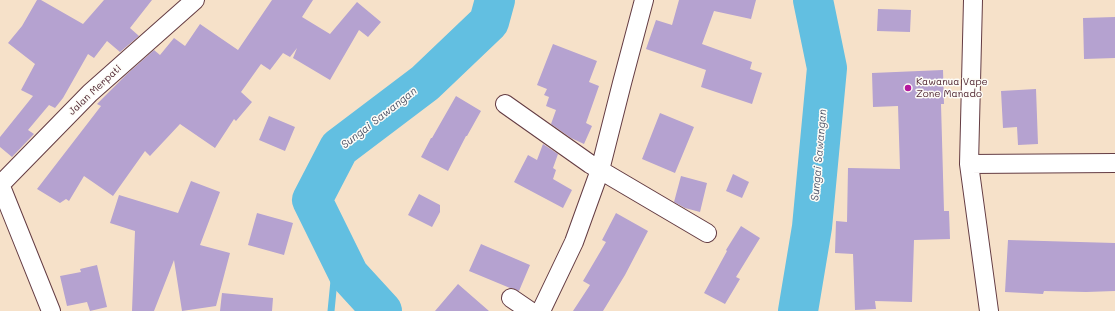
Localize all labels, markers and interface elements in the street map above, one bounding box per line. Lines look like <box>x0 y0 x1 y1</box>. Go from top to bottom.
street label: Jalan Merpati <box>66 62 124 118</box>
place label: Kawanua Vape Zone Manado <box>916 76 988 100</box>
marker: Kawanua Vape Zone Manado <box>903 83 913 93</box>
water label: Sungai Sawangan <box>339 84 419 152</box>
water label: Sungai Sawangan <box>808 108 830 202</box>

